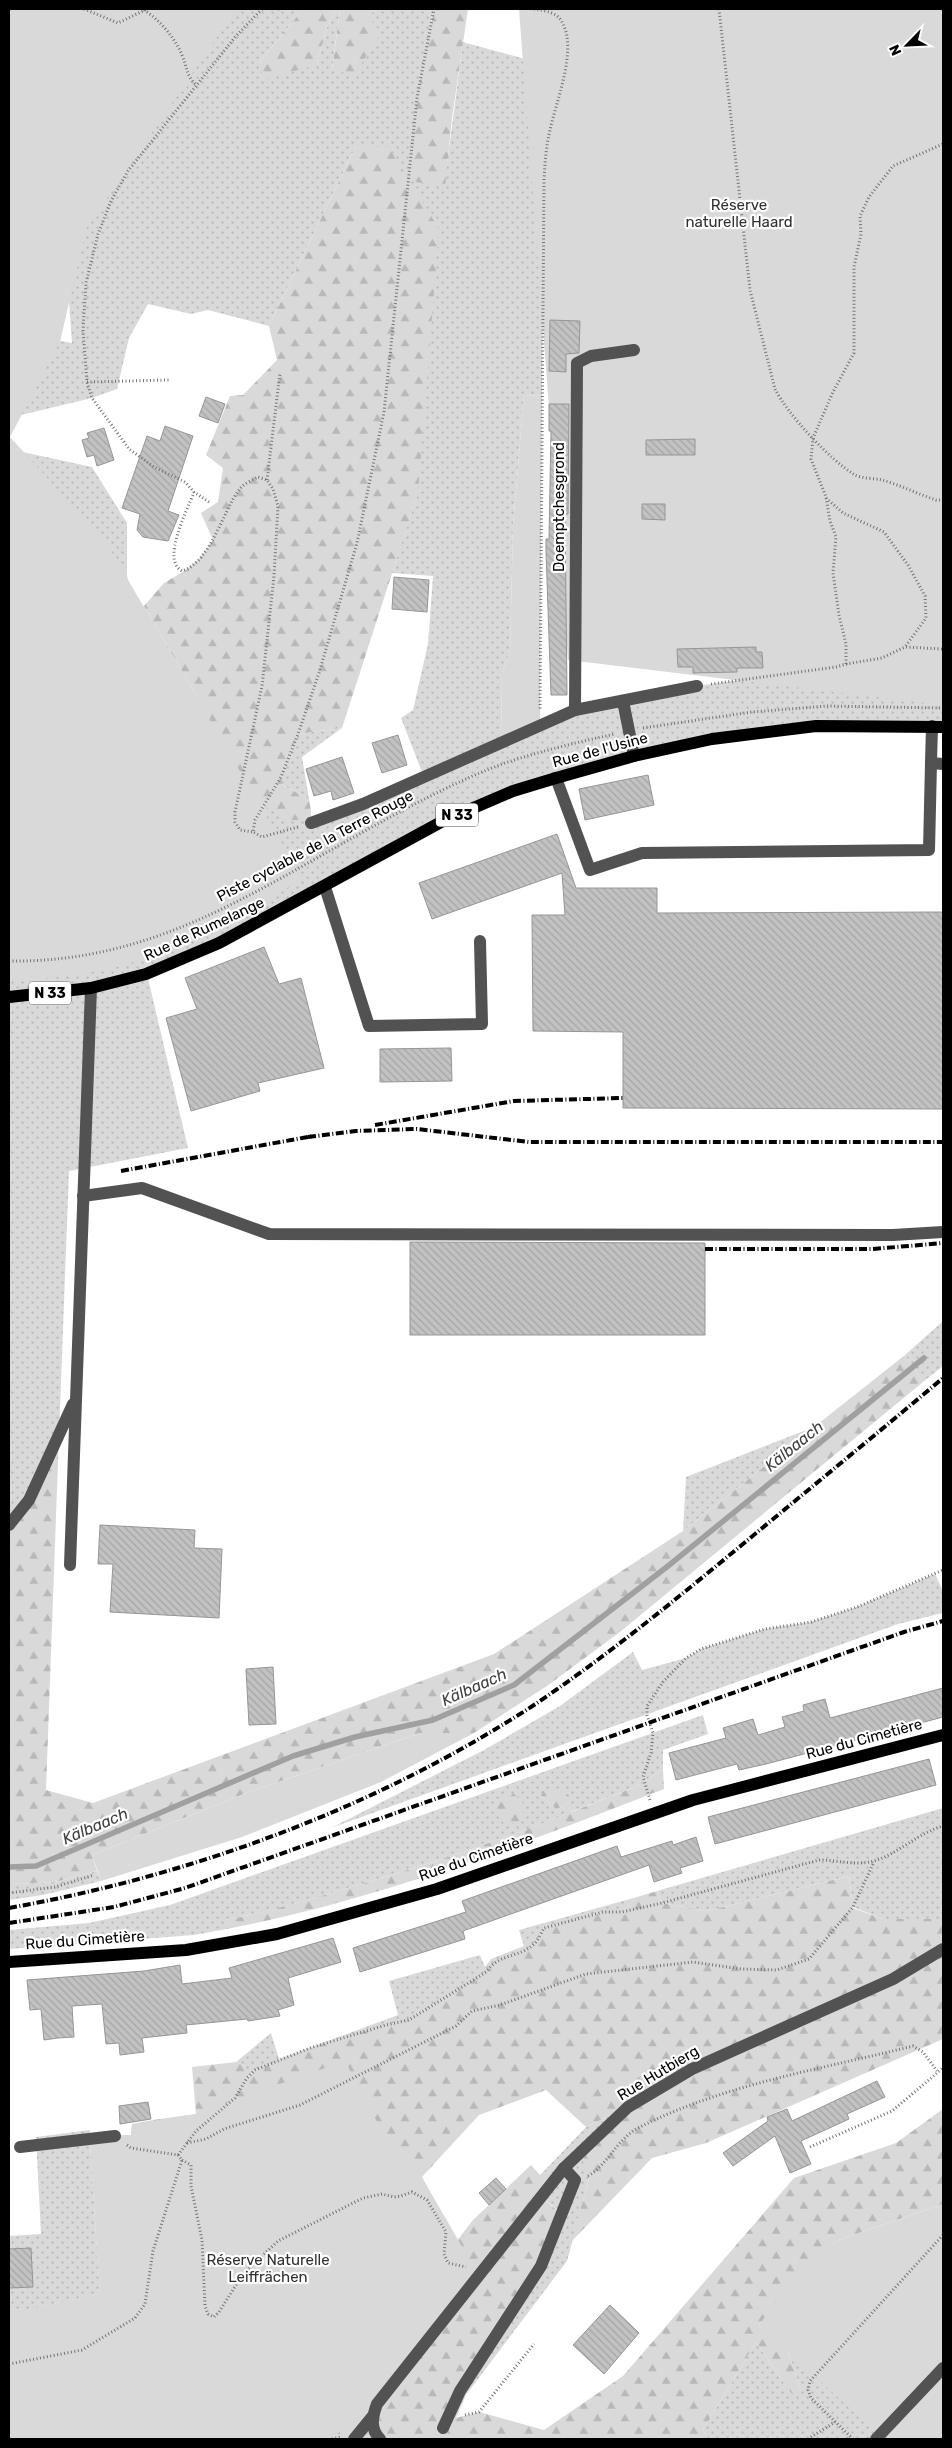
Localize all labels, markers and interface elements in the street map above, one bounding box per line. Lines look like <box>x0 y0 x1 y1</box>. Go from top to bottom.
north arrow <box>882 20 932 70</box>
text: N <box>886 42 905 58</box>
park label: Réserve naturelle Haard <box>685 196 793 231</box>
street label: Doemptchesgrond <box>550 442 568 572</box>
street label: Rue de l'Usine <box>550 729 650 771</box>
street label: Piste cyclable de la Terre Rouge <box>214 786 416 906</box>
road number: N 33 <box>436 804 478 826</box>
street label: Rue de Rumelange <box>141 893 267 965</box>
road number: N 33 <box>29 981 71 1004</box>
water label: Kälbaach <box>761 1417 827 1475</box>
water label: Kälbaach <box>438 1664 510 1710</box>
street label: Rue du Cimetière <box>804 1715 924 1763</box>
water label: Kälbaach <box>59 1804 131 1848</box>
street label: Rue du Cimetière <box>416 1829 536 1885</box>
street label: Rue du Cimetière <box>25 1927 145 1953</box>
street label: Rue Hutbierg <box>614 2042 702 2104</box>
park label: Réserve Naturelle Leiffrächen <box>206 2251 330 2286</box>

